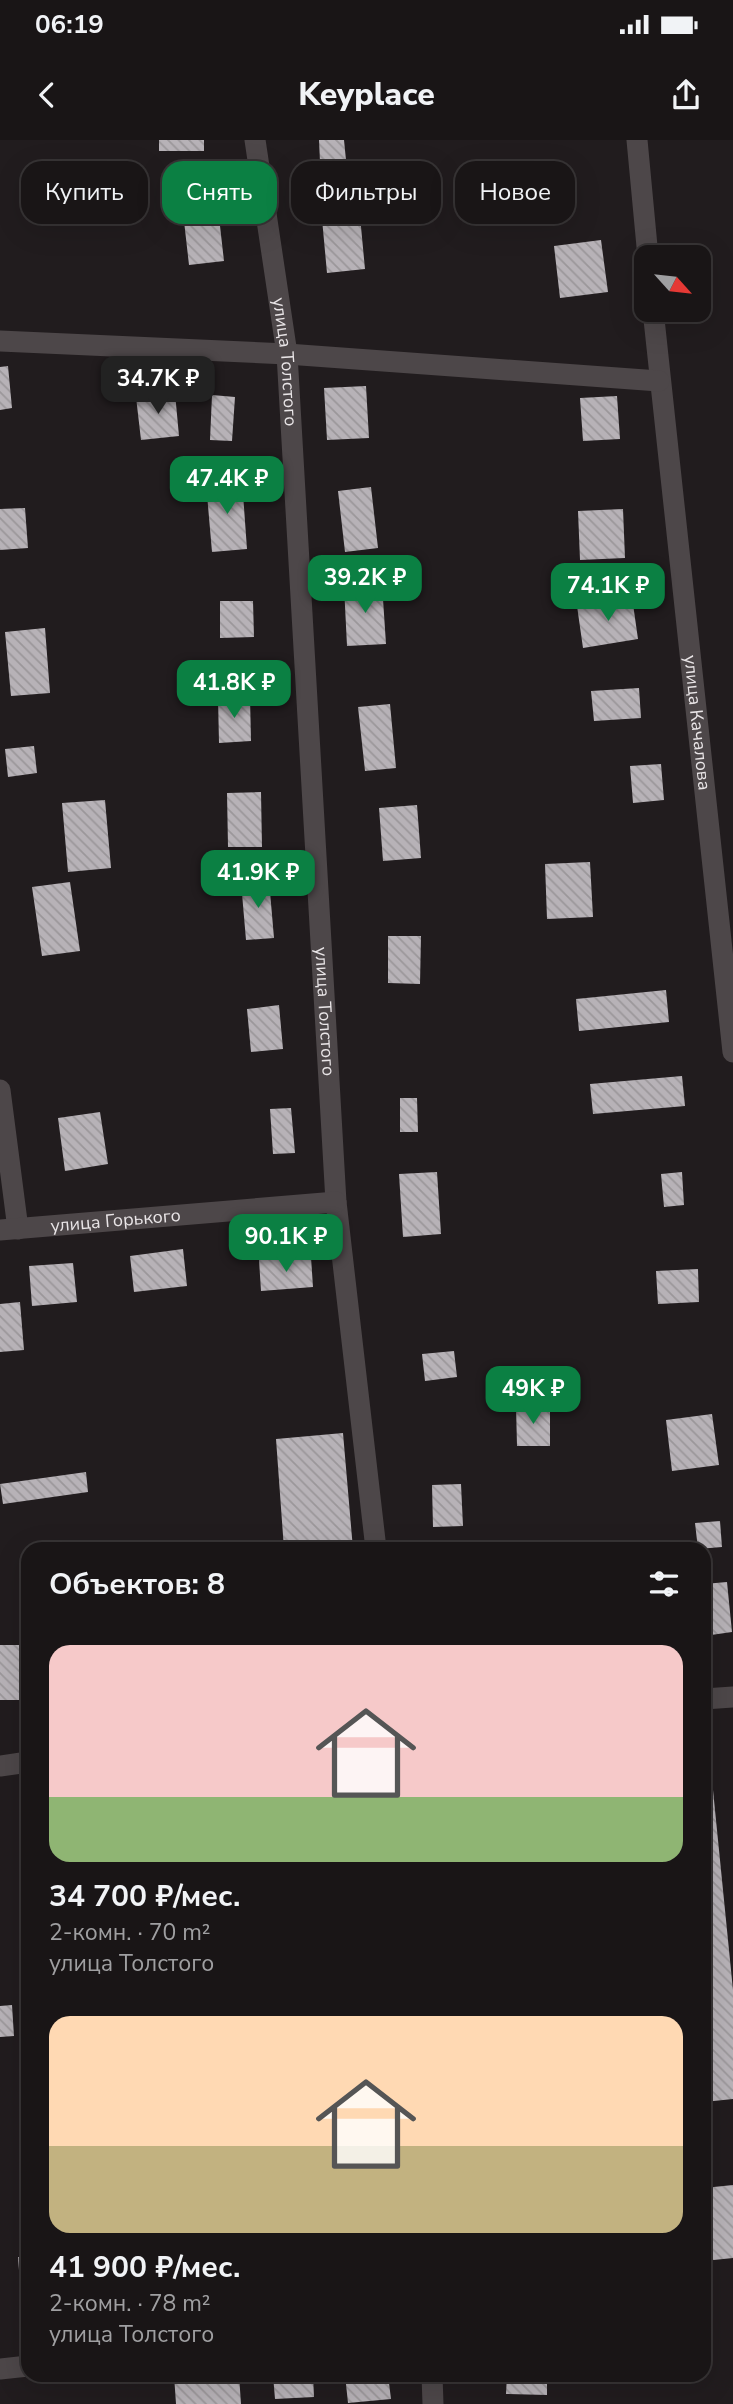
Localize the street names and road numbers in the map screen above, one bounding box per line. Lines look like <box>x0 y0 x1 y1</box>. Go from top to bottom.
street label: улица Толстого <box>267 296 303 427</box>
street label: улица Качалова <box>678 654 717 791</box>
street label: улица Толстого <box>309 946 341 1077</box>
street label: улица Горького <box>49 1203 182 1238</box>

